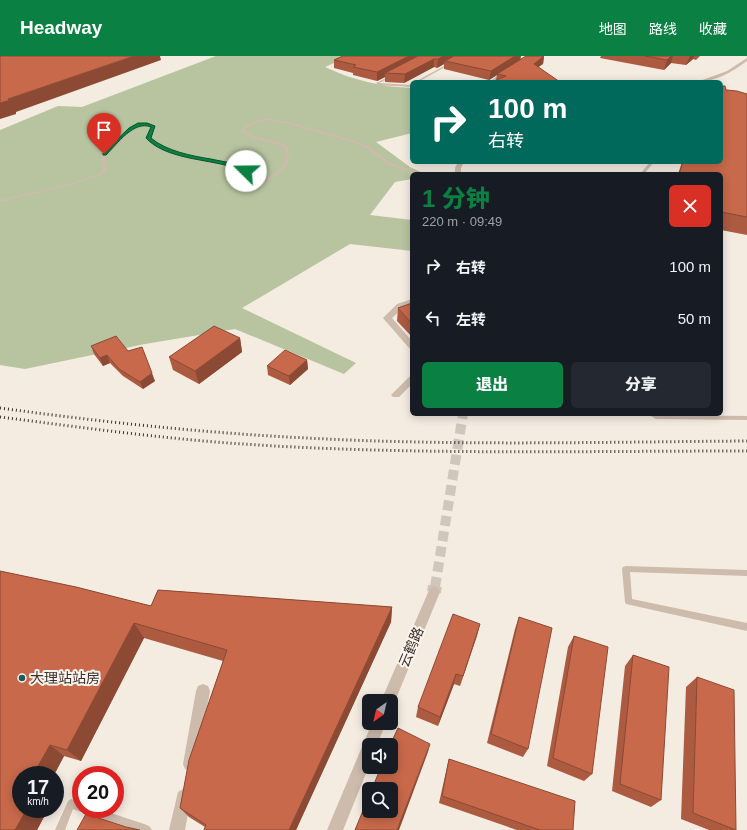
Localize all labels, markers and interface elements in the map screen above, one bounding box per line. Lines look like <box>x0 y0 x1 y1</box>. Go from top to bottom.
text: Headway <box>20 17 102 38</box>
text: 地图 <box>599 21 627 37</box>
text: 路线 <box>649 21 677 37</box>
text: 收藏 <box>699 21 727 37</box>
text: 100 m <box>488 93 567 124</box>
icon: right <box>422 96 474 148</box>
pin <box>87 113 121 154</box>
icon: arrive <box>93 119 115 141</box>
text: 右转 <box>488 131 524 151</box>
position arrow <box>225 150 267 192</box>
text: 1 分钟 <box>422 185 490 212</box>
button: close <box>669 185 711 227</box>
text: 220 m · 09:49 <box>422 214 502 229</box>
icon: right <box>422 255 444 277</box>
text: 100 m <box>669 258 711 275</box>
text: 右转 <box>456 259 486 276</box>
icon: left <box>422 307 444 329</box>
text: 50 m <box>678 310 711 327</box>
text: 左转 <box>456 311 486 328</box>
button: 退出 <box>422 362 563 408</box>
button: 分享 <box>571 362 711 408</box>
street label: 云鹤路 <box>395 625 427 669</box>
place label: 大理站站房 <box>30 670 100 686</box>
marker: 大理站站房 <box>17 673 27 683</box>
north arrow <box>362 694 398 730</box>
map controls <box>362 694 398 818</box>
button: sound <box>362 738 398 774</box>
speed limit sign: 20 <box>72 766 124 818</box>
text: 17 <box>27 776 49 798</box>
button: search <box>362 782 398 818</box>
text: km/h <box>27 796 49 807</box>

